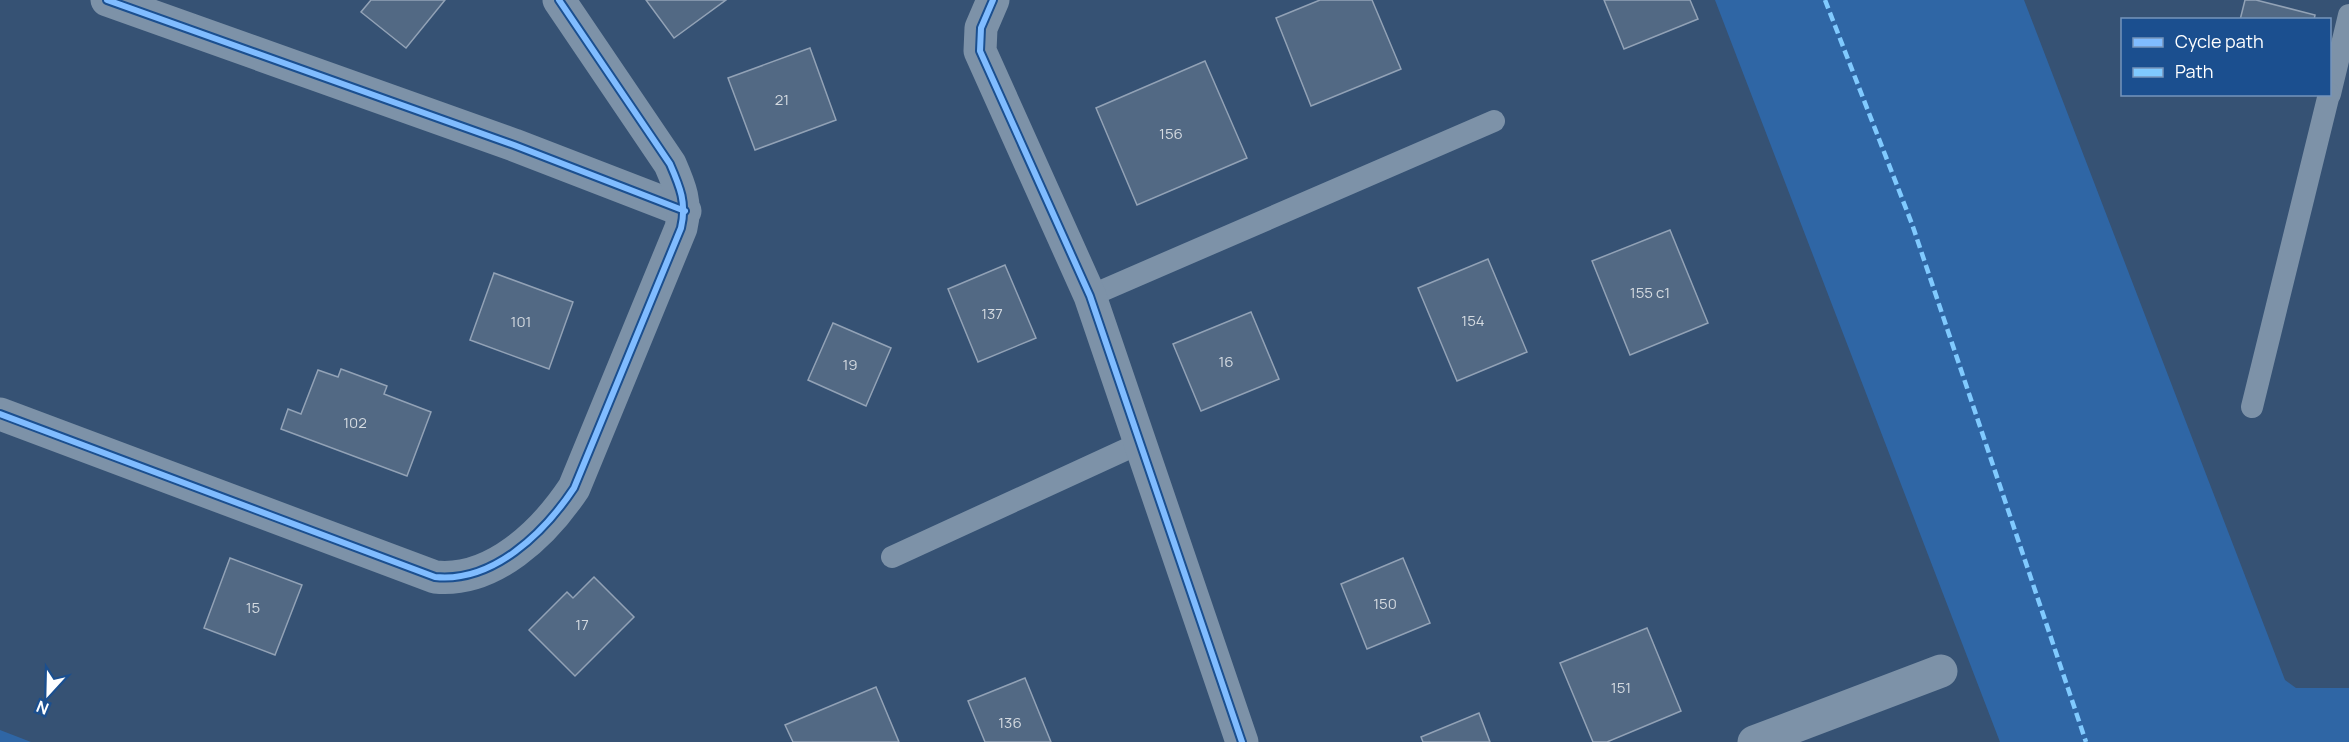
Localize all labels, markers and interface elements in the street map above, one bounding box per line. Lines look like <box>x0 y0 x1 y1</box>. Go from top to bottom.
legend <box>2121 18 2331 96</box>
text: Cycle path <box>2175 29 2264 53</box>
text: Path <box>2175 59 2213 83</box>
house number: 21 <box>775 89 789 110</box>
house number: 156 <box>1159 123 1183 144</box>
house number: 155 с1 <box>1630 282 1670 303</box>
house number: 137 <box>981 303 1003 324</box>
house number: 154 <box>1461 310 1485 331</box>
house number: 101 <box>511 311 531 332</box>
house number: 16 <box>1218 351 1234 372</box>
house number: 19 <box>842 354 858 375</box>
house number: 102 <box>343 412 367 433</box>
house number: 150 <box>1373 593 1397 614</box>
house number: 15 <box>246 597 260 618</box>
house number: 17 <box>575 614 589 635</box>
north arrow <box>18 664 78 724</box>
house number: 151 <box>1611 677 1631 698</box>
text: N <box>33 696 52 720</box>
house number: 136 <box>998 712 1022 733</box>

